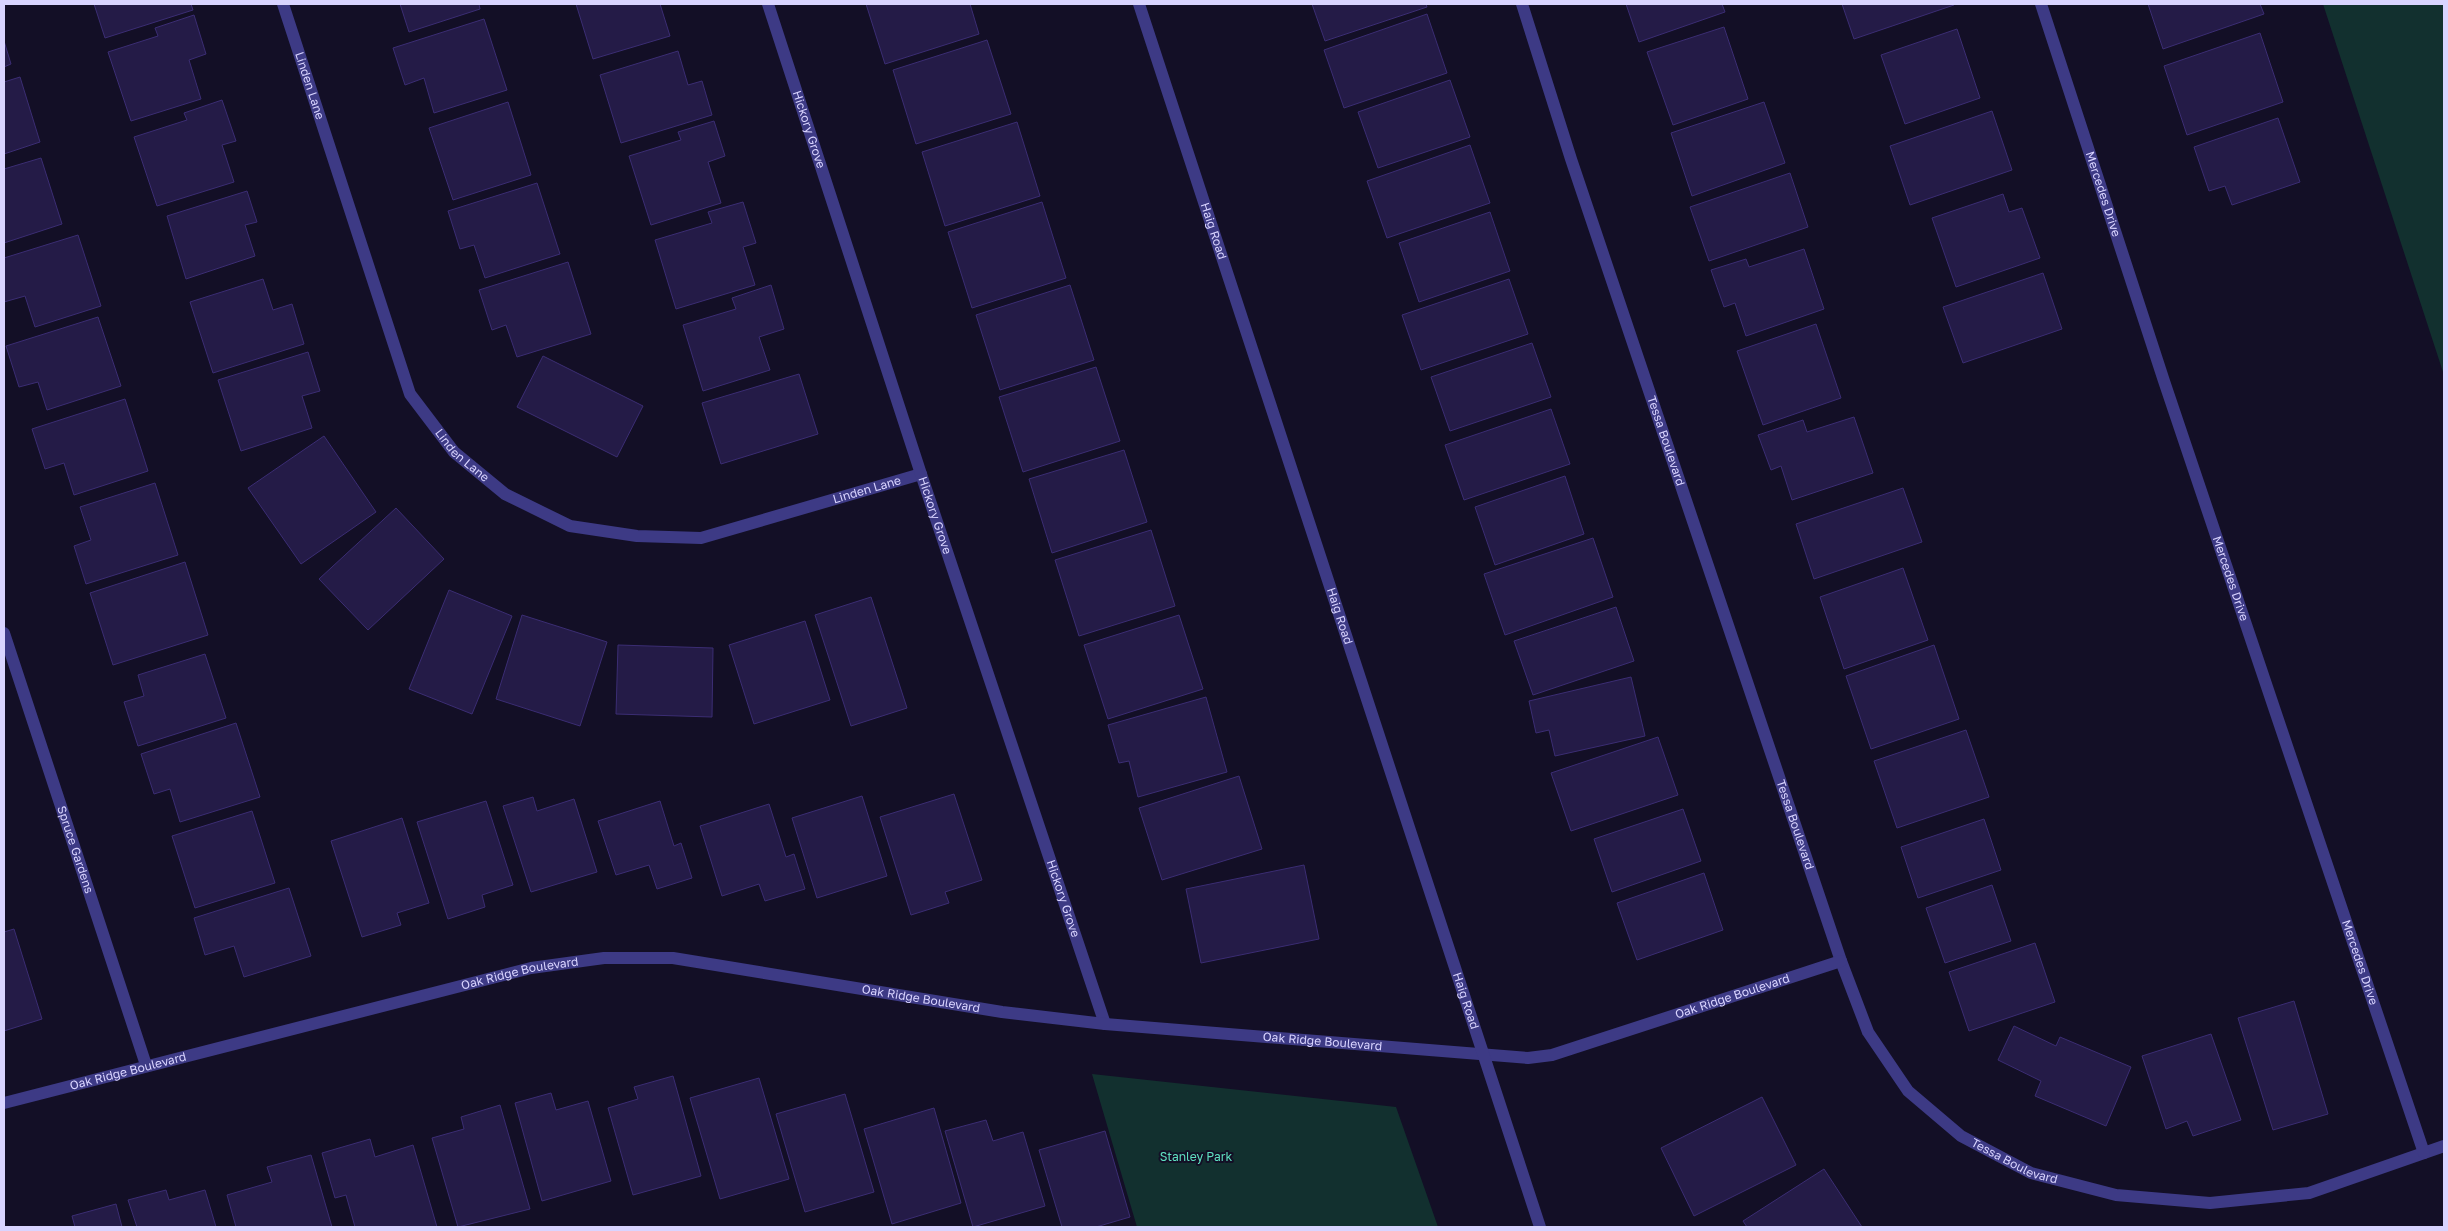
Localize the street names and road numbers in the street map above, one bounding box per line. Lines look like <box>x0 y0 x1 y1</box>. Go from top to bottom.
street label: Linden Lane <box>292 50 328 121</box>
street label: Hickory Grove <box>790 89 829 170</box>
street label: Mercedes Drive <box>2083 149 2124 239</box>
street label: Haig Road <box>1198 201 1230 261</box>
street label: Tessa Boulevard <box>1644 394 1688 488</box>
street label: Linden Lane <box>432 426 492 485</box>
street label: Linden Lane <box>831 472 903 506</box>
street label: Hickory Grove <box>915 475 955 556</box>
street label: Mercedes Drive <box>2210 534 2252 623</box>
street label: Haig Road <box>1324 585 1356 646</box>
street label: Tessa Boulevard <box>1773 778 1818 871</box>
street label: Spruce Gardens <box>54 804 97 895</box>
street label: Hickory Grove <box>1044 858 1083 939</box>
street label: Mercedes Drive <box>2339 918 2382 1007</box>
street label: Oak Ridge Boulevard <box>459 954 579 993</box>
street label: Haig Road <box>1450 970 1483 1031</box>
street label: Oak Ridge Boulevard <box>1673 970 1791 1022</box>
street label: Oak Ridge Boulevard <box>861 981 981 1015</box>
street label: Oak Ridge Boulevard <box>1262 1029 1383 1053</box>
street label: Oak Ridge Boulevard <box>68 1049 188 1093</box>
street label: Tessa Boulevard <box>1969 1135 2059 1187</box>

